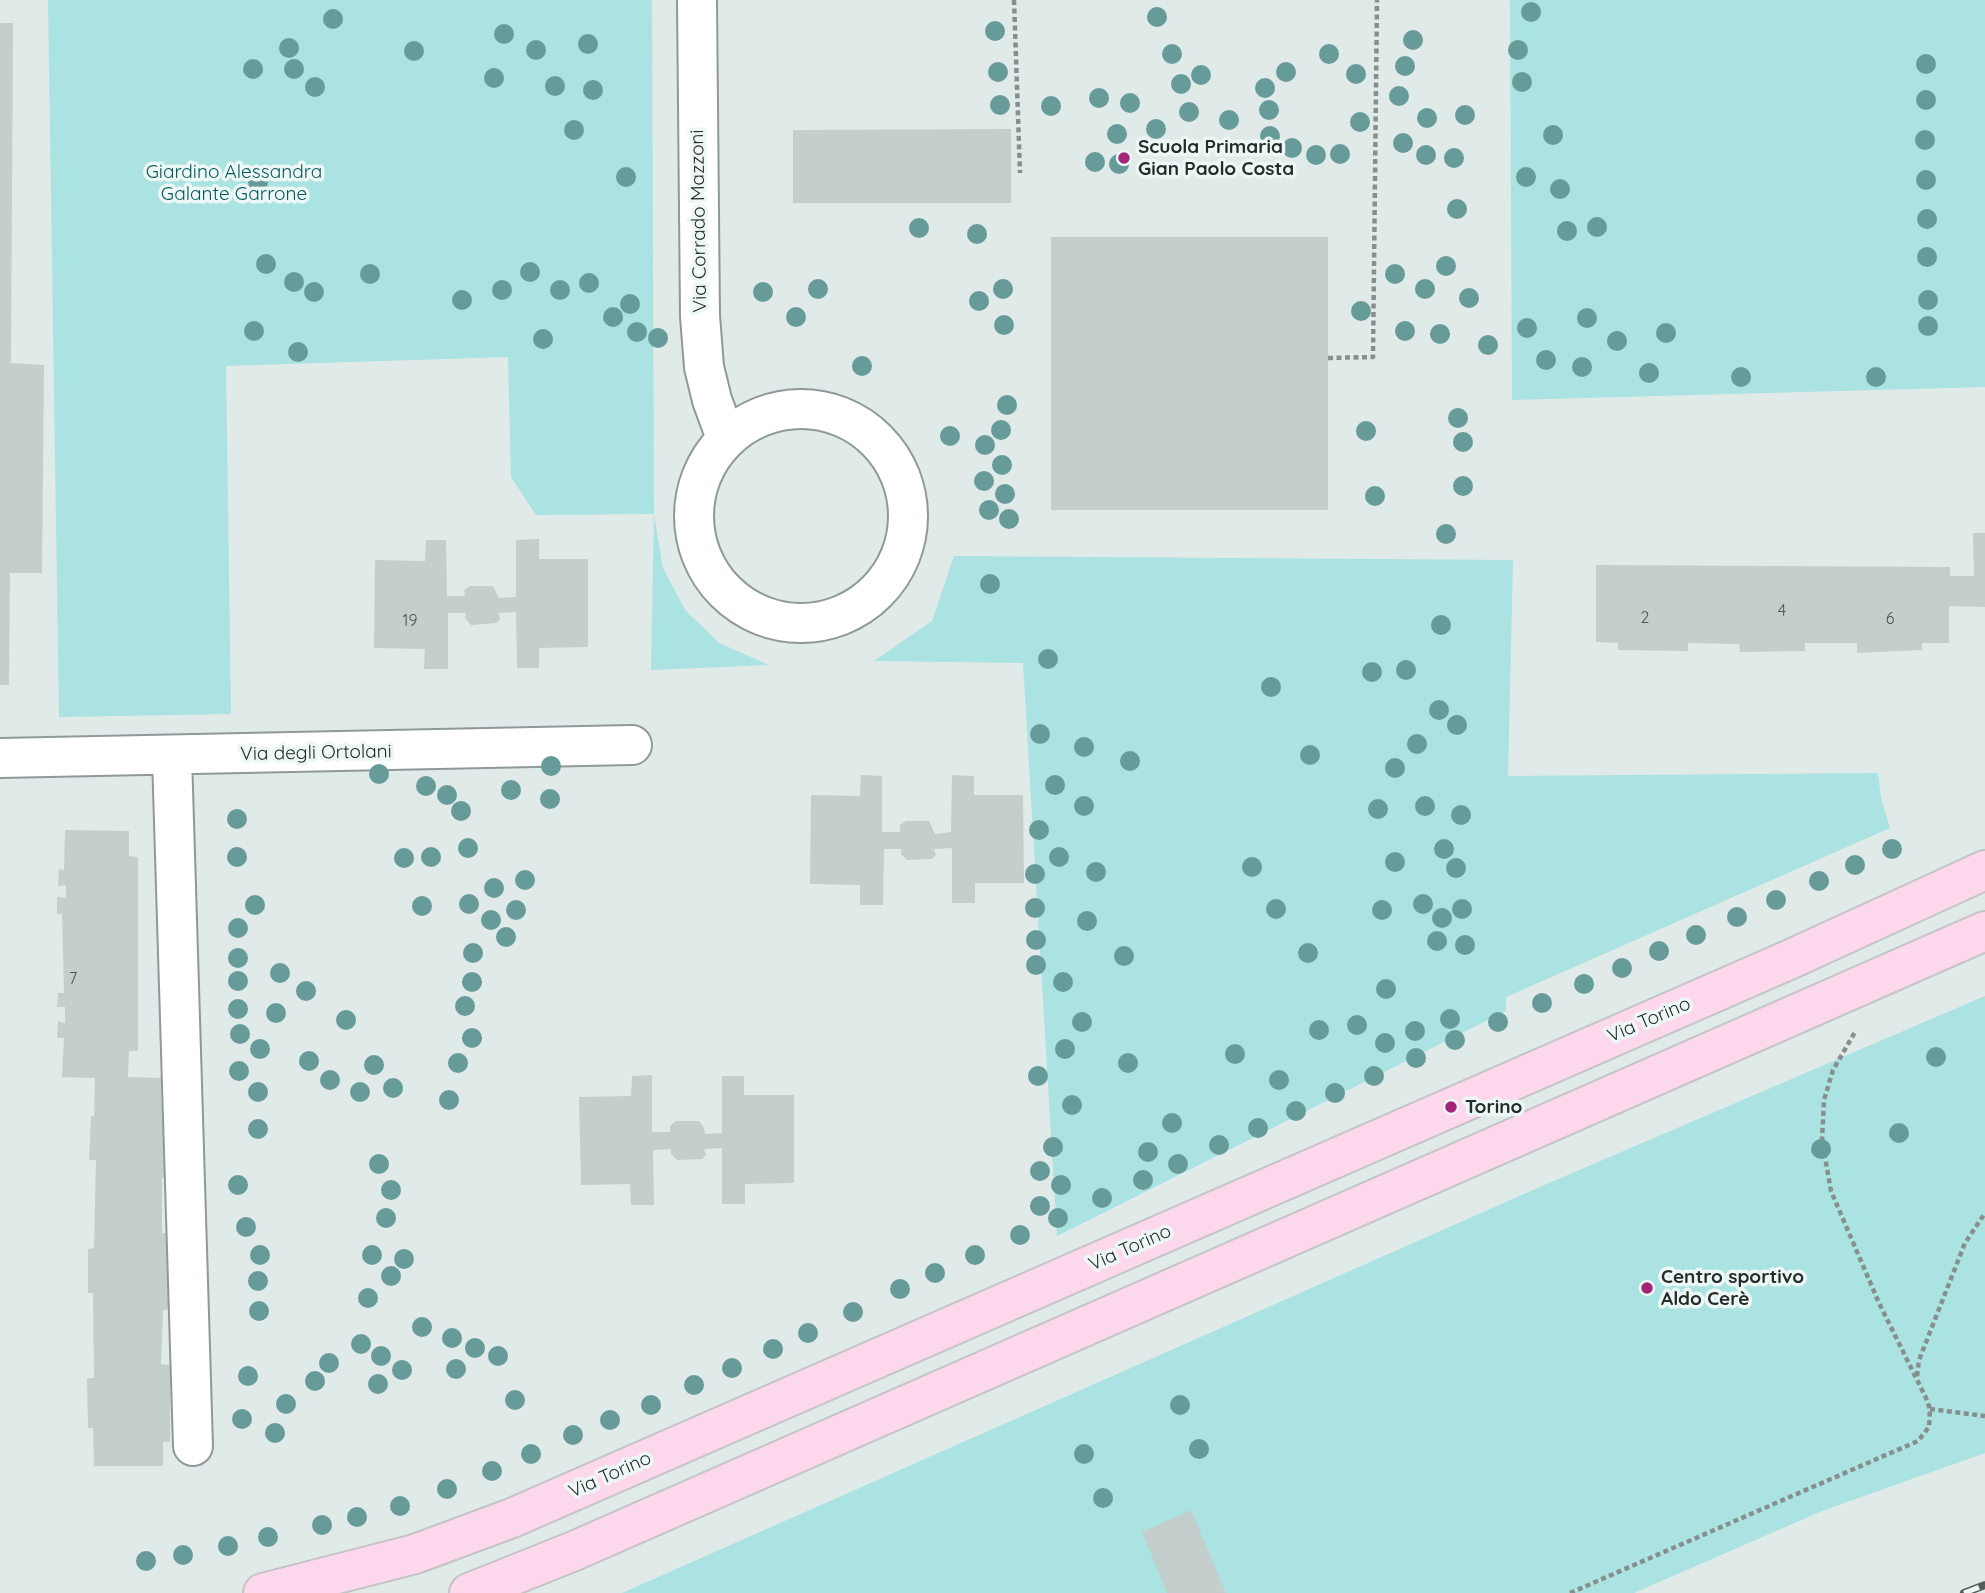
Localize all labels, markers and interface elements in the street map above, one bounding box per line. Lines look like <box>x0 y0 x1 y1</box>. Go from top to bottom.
street label: Via Corrado Mazzoni <box>686 129 712 313</box>
place label: Scuola Primaria Gian Paolo Costa <box>1138 136 1294 180</box>
marker: Scuola Primaria Gian Paolo Costa <box>1116 150 1132 166</box>
park label: Giardino Alessandra Galante Garrone <box>146 161 322 205</box>
house number: 4 <box>1778 601 1786 621</box>
house number: 2 <box>1641 608 1649 628</box>
house number: 6 <box>1886 609 1894 629</box>
house number: 19 <box>403 611 417 631</box>
street label: Via degli Ortolani <box>240 740 392 766</box>
house number: 7 <box>69 969 77 989</box>
street label: Via Torino <box>1604 992 1694 1048</box>
place label: Torino <box>1465 1096 1522 1118</box>
marker: Torino <box>1443 1099 1459 1115</box>
street label: Via Torino <box>1085 1220 1175 1276</box>
place label: Centro sportivo Aldo Cerè <box>1661 1266 1804 1310</box>
marker: Centro sportivo Aldo Cerè <box>1639 1280 1655 1296</box>
street label: Via Torino <box>565 1447 655 1503</box>

